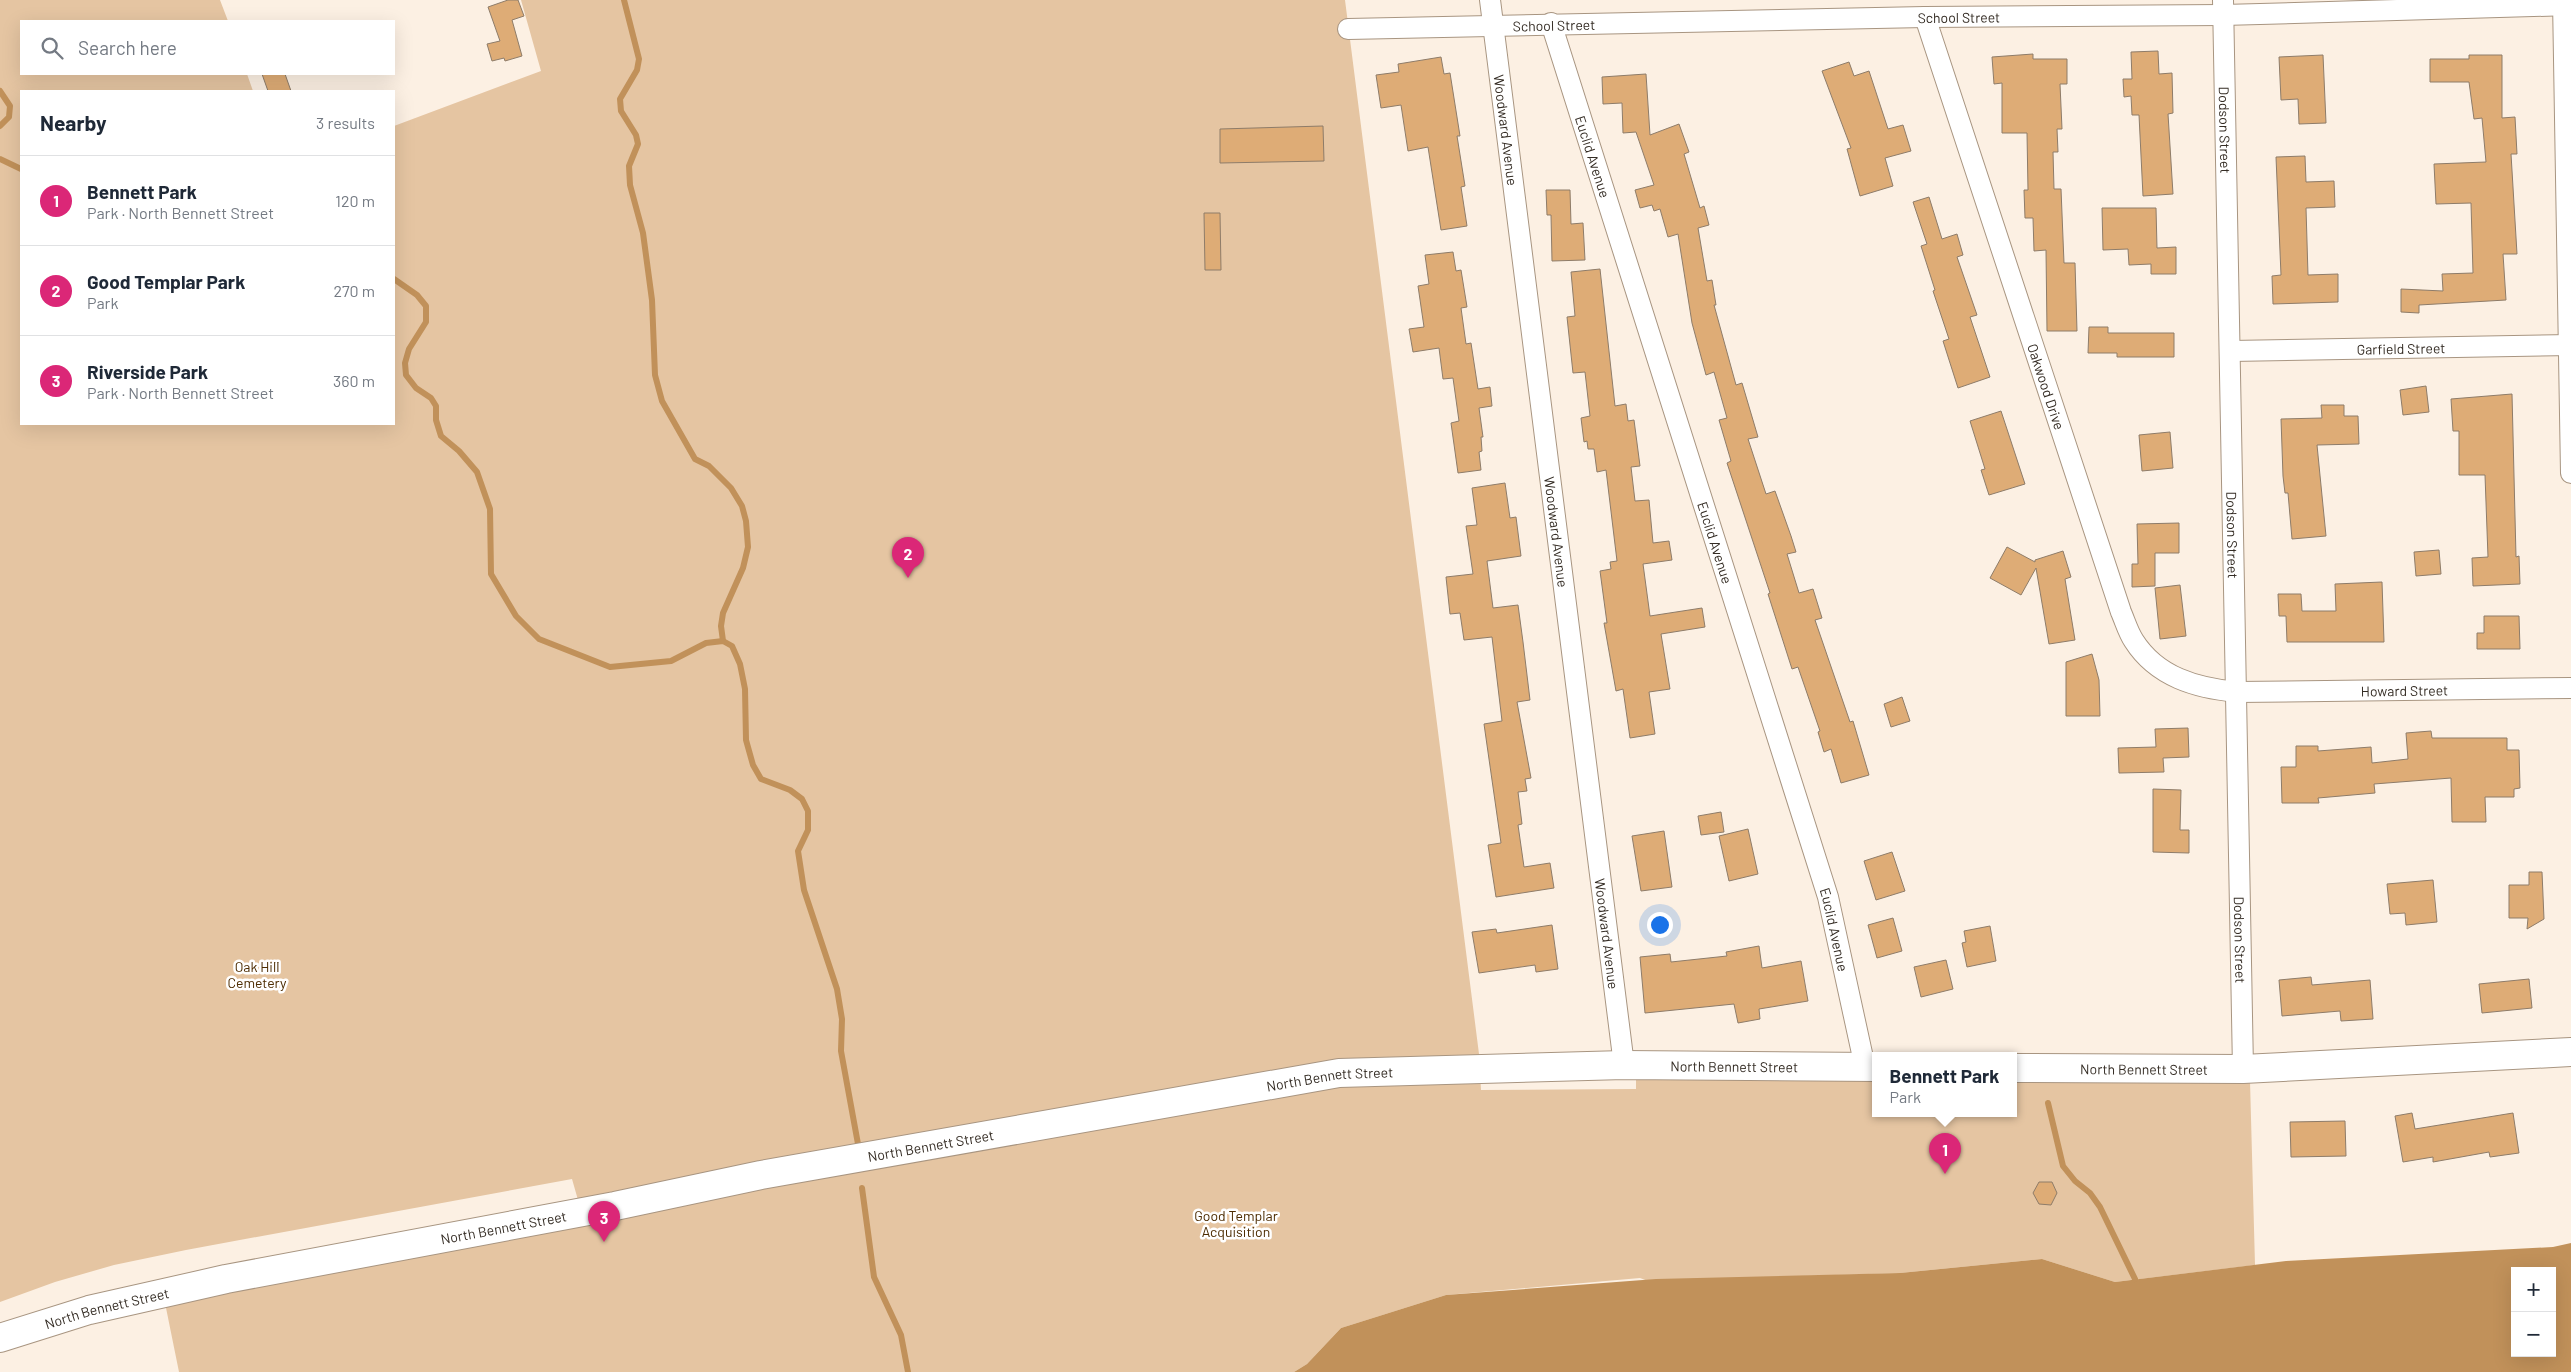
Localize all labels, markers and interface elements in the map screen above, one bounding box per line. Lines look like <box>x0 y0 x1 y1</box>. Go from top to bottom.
street label: School Street <box>1917 8 2000 26</box>
street label: School Street <box>1513 15 1595 34</box>
search box <box>20 20 395 75</box>
icon: search <box>38 34 66 62</box>
text: Search here <box>78 36 177 59</box>
street label: Woodward Avenue <box>1491 74 1522 186</box>
street label: Dodson Street <box>2216 86 2235 174</box>
text: Nearby <box>40 110 106 135</box>
text: 3 results <box>316 113 375 132</box>
street label: Euclid Avenue <box>1572 113 1614 200</box>
text: Bennett Park <box>87 180 197 203</box>
text: 1 <box>53 191 59 210</box>
text: 120 m <box>335 191 375 210</box>
text: Park · North Bennett Street <box>87 203 274 222</box>
text: Good Templar Park <box>87 270 245 293</box>
text: 2 <box>52 281 60 300</box>
text: 270 m <box>333 281 375 300</box>
text: Park <box>87 293 118 312</box>
street label: Garfield Street <box>2356 339 2446 357</box>
street label: Oakwood Drive <box>2025 341 2069 432</box>
text: Riverside Park <box>87 360 208 383</box>
text: 3 <box>52 371 60 390</box>
text: 360 m <box>333 371 375 390</box>
text: Park · North Bennett Street <box>87 383 274 402</box>
street label: Woodward Avenue <box>1542 475 1572 588</box>
street label: Dodson Street <box>2224 491 2242 579</box>
street label: Euclid Avenue <box>1695 499 1737 586</box>
pin: 2 <box>892 537 924 578</box>
street label: Howard Street <box>2361 681 2448 699</box>
street label: Woodward Avenue <box>1592 877 1623 990</box>
street label: Euclid Avenue <box>1817 885 1852 973</box>
street label: Dodson Street <box>2231 896 2250 983</box>
your location <box>1647 912 1673 938</box>
park label: Oak Hill Cemetery <box>227 958 287 991</box>
popup <box>1872 1052 2017 1117</box>
street label: North Bennett Street <box>1670 1057 1798 1075</box>
street label: North Bennett Street <box>2080 1060 2208 1077</box>
street label: North Bennett Street <box>1265 1063 1393 1094</box>
text: Bennett Park <box>1890 1064 1999 1087</box>
text: Park <box>1890 1087 1921 1106</box>
street label: North Bennett Street <box>866 1126 995 1165</box>
pin: 1 <box>1929 1133 1961 1174</box>
pin: 3 <box>588 1201 620 1242</box>
street label: North Bennett Street <box>439 1207 568 1247</box>
park label: Good Templar Acquisition <box>1194 1207 1278 1240</box>
map controls <box>2511 1267 2556 1357</box>
button: + <box>2511 1267 2556 1312</box>
street label: North Bennett Street <box>42 1284 170 1332</box>
button: − <box>2511 1312 2556 1357</box>

